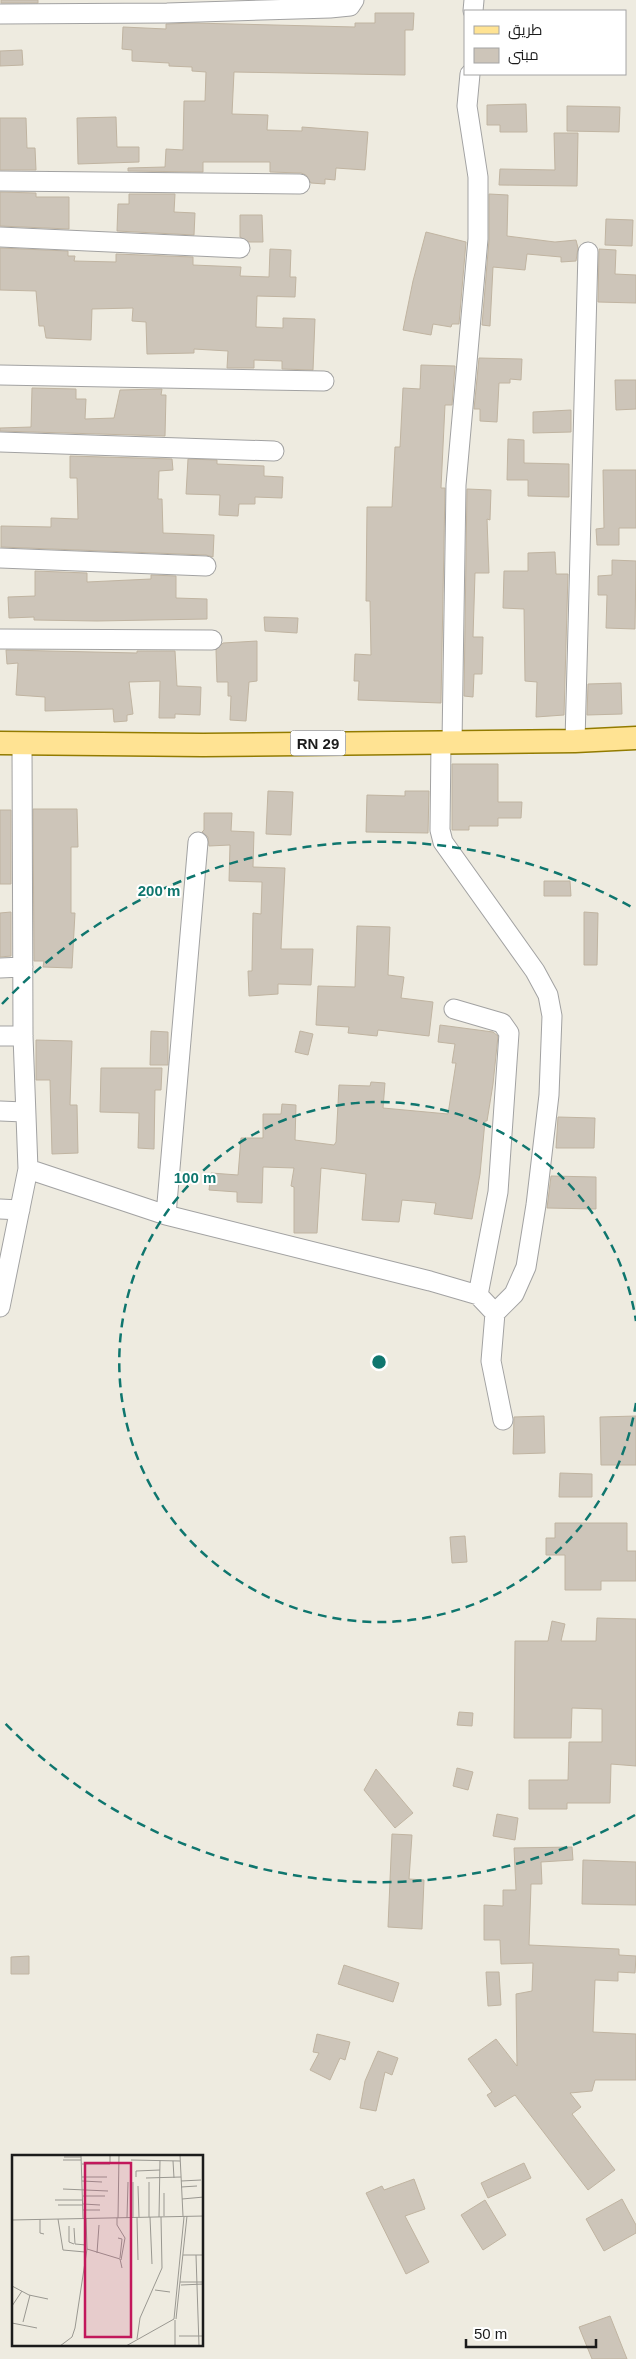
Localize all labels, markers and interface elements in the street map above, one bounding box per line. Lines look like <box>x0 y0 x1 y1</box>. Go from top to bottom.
legend <box>464 10 626 75</box>
text: طريق <box>508 21 542 40</box>
text: مبنى <box>508 46 539 65</box>
road number: RN 29 <box>290 730 346 756</box>
text: 200 m <box>138 882 180 899</box>
text: 100 m <box>174 1169 216 1186</box>
centre of rings <box>370 1353 388 1371</box>
inset map <box>12 2155 204 2346</box>
scale bar <box>466 2316 596 2348</box>
text: 50 m <box>474 2325 507 2342</box>

